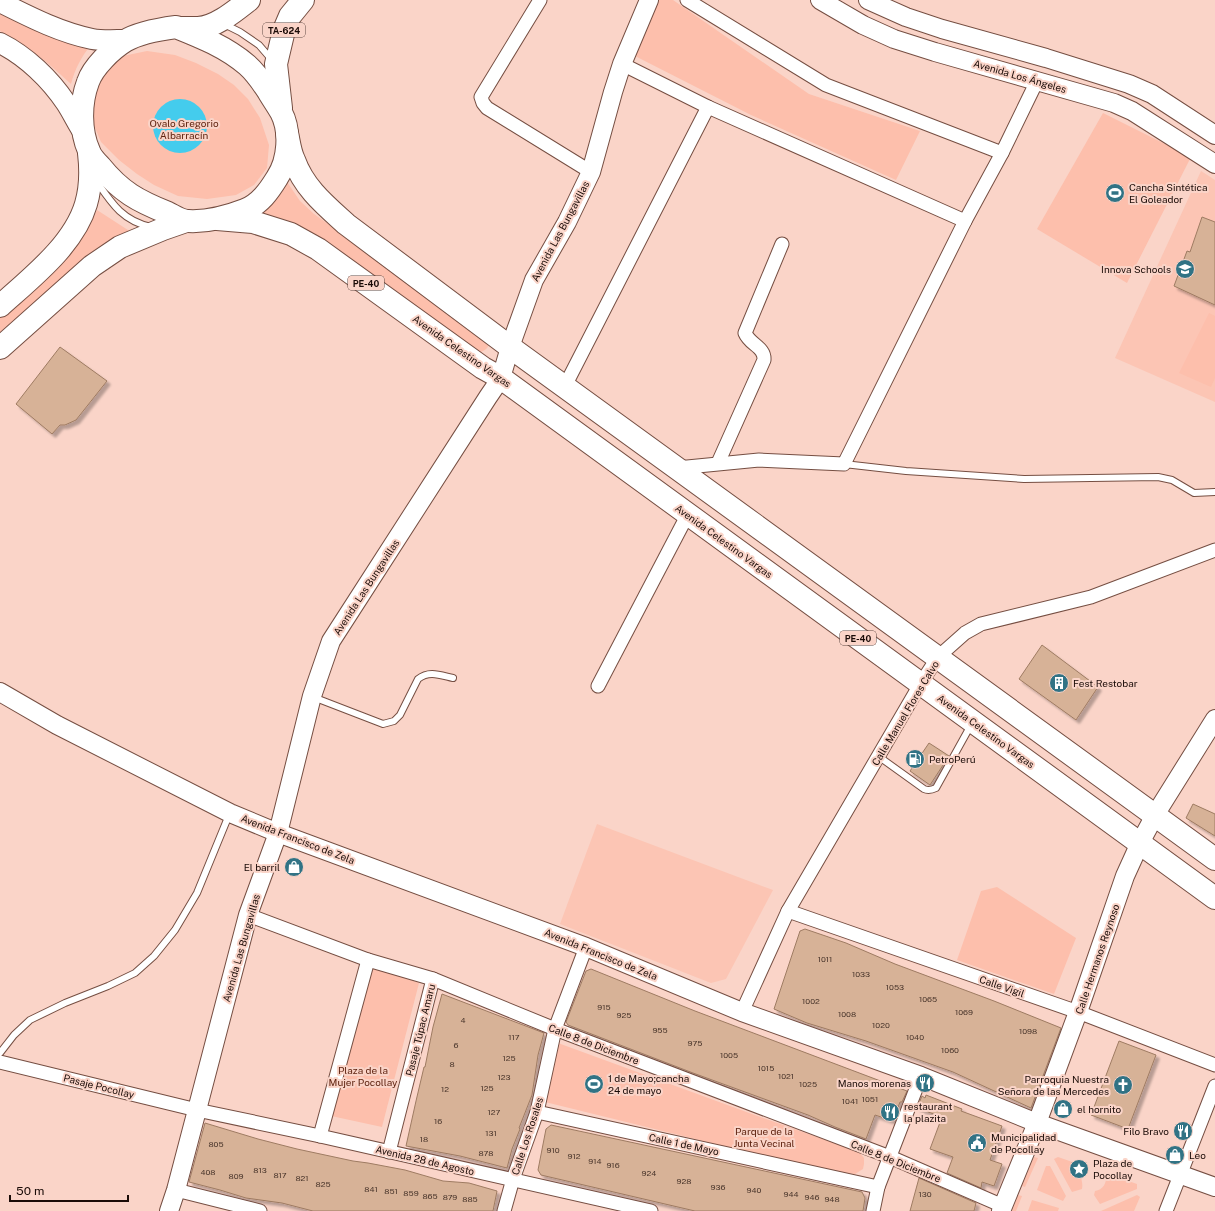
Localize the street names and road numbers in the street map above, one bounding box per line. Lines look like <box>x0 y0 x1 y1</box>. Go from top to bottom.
road number: TA-624 <box>263 23 305 37</box>
street label: Avenida Los Ángeles <box>972 57 1068 95</box>
street label: Avenida Las Bungavillas <box>529 179 591 283</box>
road number: PE-40 <box>348 276 384 290</box>
street label: Avenida Celestino Vargas <box>410 312 514 390</box>
street label: Avenida Celestino Vargas <box>673 502 775 580</box>
street label: Avenida Las Bungavillas <box>331 537 401 637</box>
road number: PE-40 <box>840 631 876 645</box>
street label: Calle Manuel Flores Calvo <box>869 658 941 768</box>
street label: Avenida Celestino Vargas <box>935 692 1037 770</box>
street label: Avenida Francisco de Zela <box>239 812 357 866</box>
street label: Avenida Las Bungavillas <box>220 893 262 1003</box>
street label: Calle Hermanos Reynoso <box>1072 902 1122 1016</box>
street label: Avenida Francisco de Zela <box>543 926 659 982</box>
street label: Calle Vigil <box>978 973 1026 999</box>
street label: Pasaje Túpac Amaru <box>403 983 437 1077</box>
street label: Calle 8 de Diciembre <box>547 1021 641 1067</box>
street label: Pasaje Pocollay <box>62 1071 136 1101</box>
street label: Calle Los Rosales <box>509 1096 545 1176</box>
street label: Calle 1 de Mayo <box>648 1131 721 1157</box>
street label: Calle 8 de Diciembre <box>849 1137 943 1185</box>
street label: Avenida 28 de Agosto <box>374 1143 476 1177</box>

